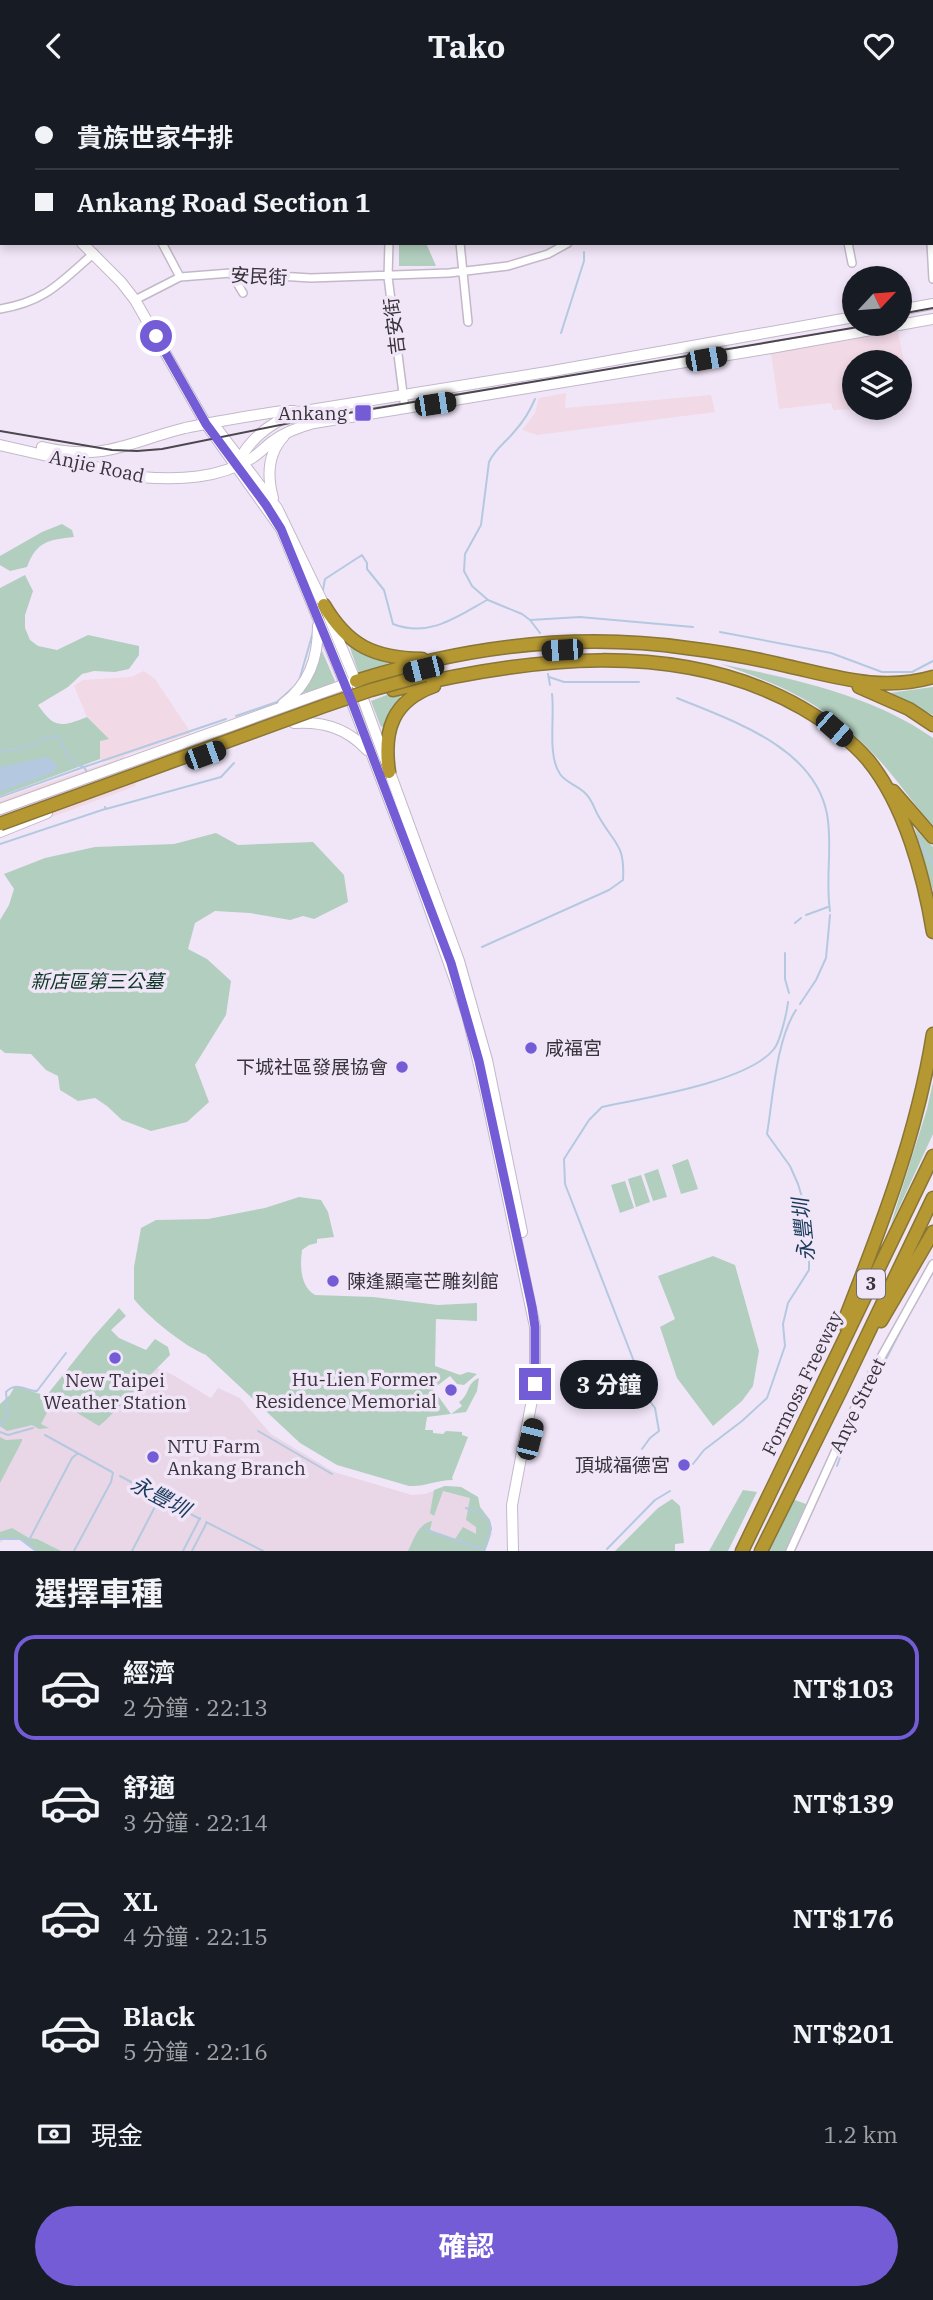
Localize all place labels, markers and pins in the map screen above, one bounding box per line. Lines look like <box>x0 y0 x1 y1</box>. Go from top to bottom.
place label: Ankang <box>278 401 348 425</box>
marker: Ankang <box>353 403 373 423</box>
place label: 咸福宮 <box>545 1036 602 1060</box>
marker: 咸福宮 <box>523 1040 539 1056</box>
place label: 下城社區發展協會 <box>236 1055 388 1079</box>
marker: 下城社區發展協會 <box>394 1059 410 1075</box>
place label: 陳逢顯毫芒雕刻館 <box>347 1269 499 1293</box>
marker: 陳逢顯毫芒雕刻館 <box>325 1273 341 1289</box>
marker: New Taipei Weather Station <box>107 1350 123 1366</box>
place label: Hu-Lien Former Residence Memorial <box>255 1367 438 1413</box>
place label: New Taipei Weather Station <box>43 1368 187 1414</box>
marker: Hu-Lien Former Residence Memorial <box>443 1382 459 1398</box>
place label: NTU Farm Ankang Branch <box>167 1434 306 1480</box>
marker: NTU Farm Ankang Branch <box>145 1449 161 1465</box>
place label: 頂城福德宮 <box>575 1453 670 1477</box>
marker: 頂城福德宮 <box>676 1457 692 1473</box>

